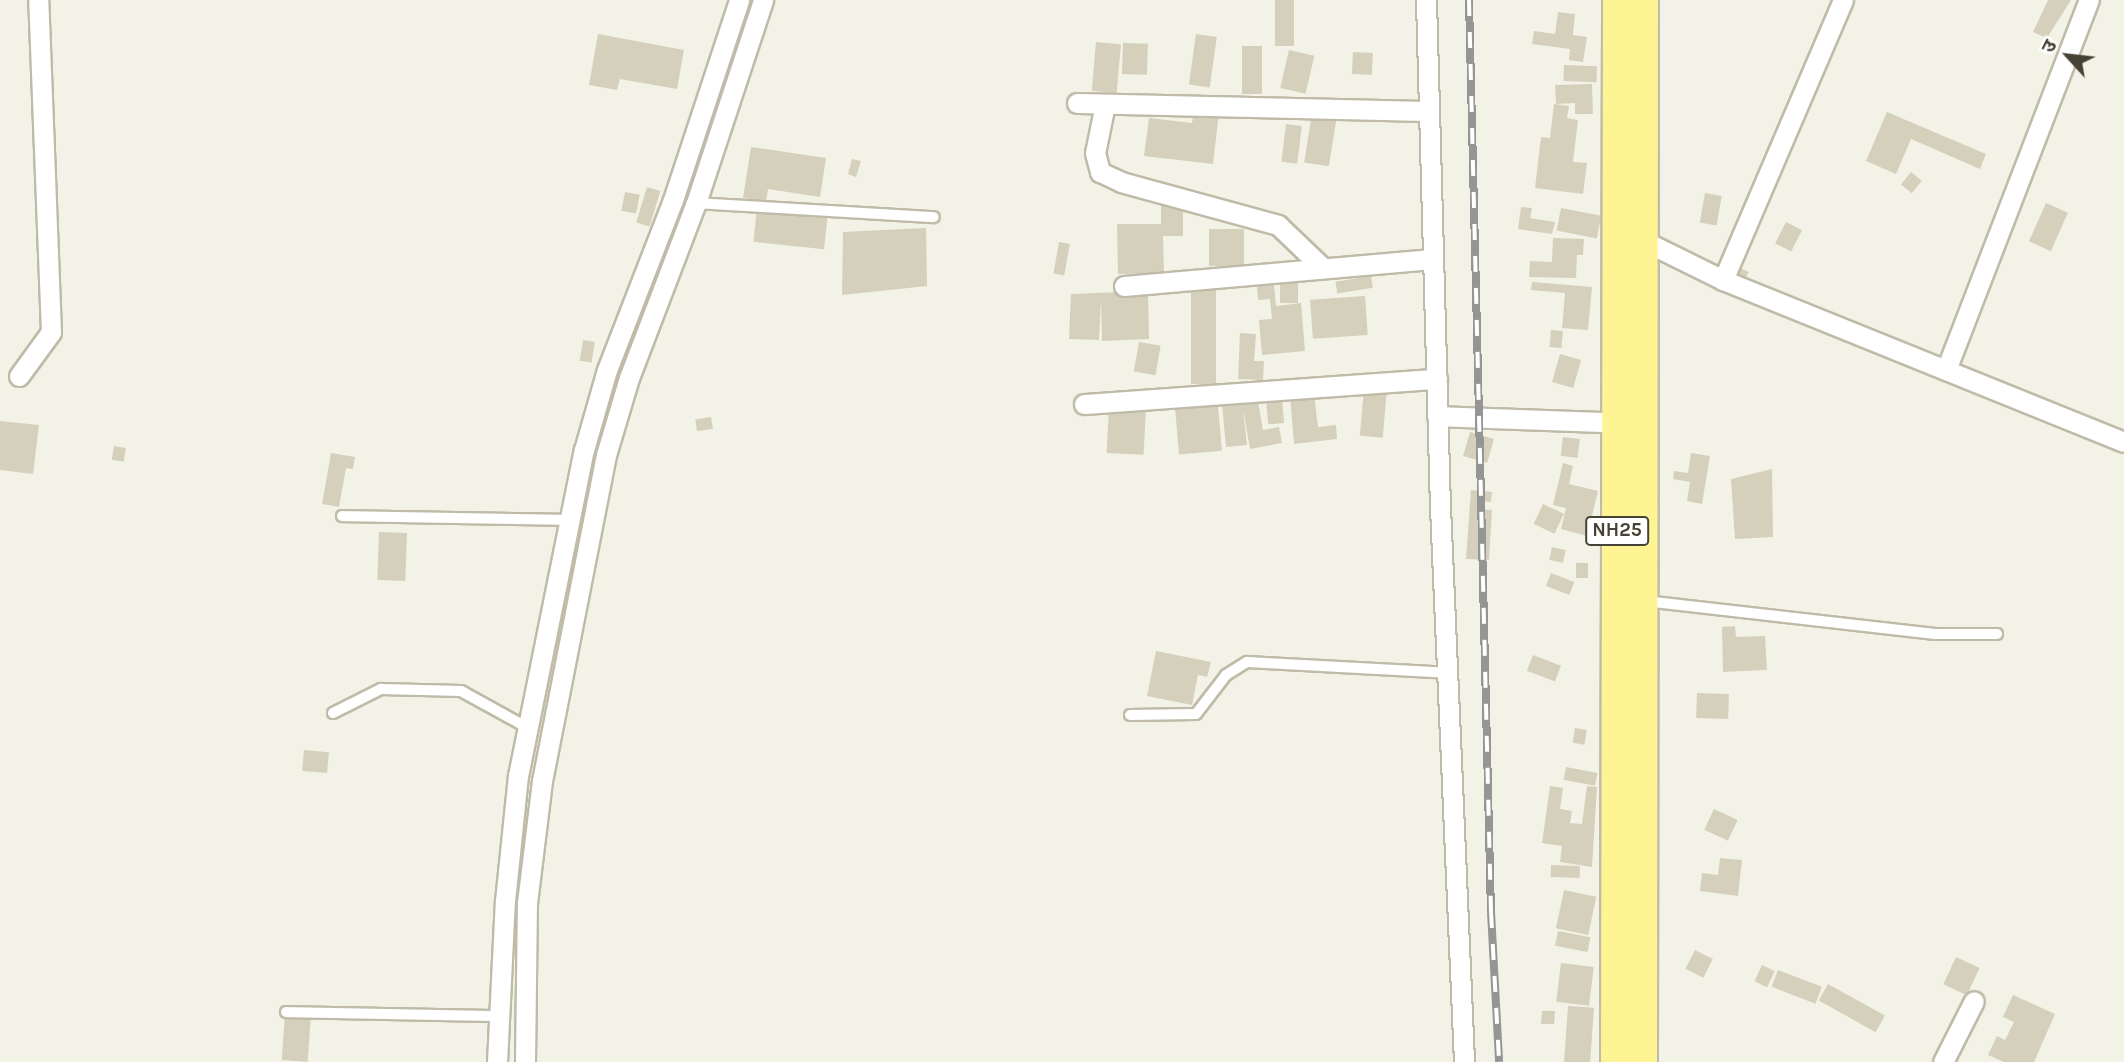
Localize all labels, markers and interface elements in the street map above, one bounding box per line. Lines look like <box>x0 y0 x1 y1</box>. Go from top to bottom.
north arrow <box>2033 21 2103 91</box>
text: उ <box>2037 37 2062 56</box>
road number: NH25 <box>1584 516 1650 546</box>

